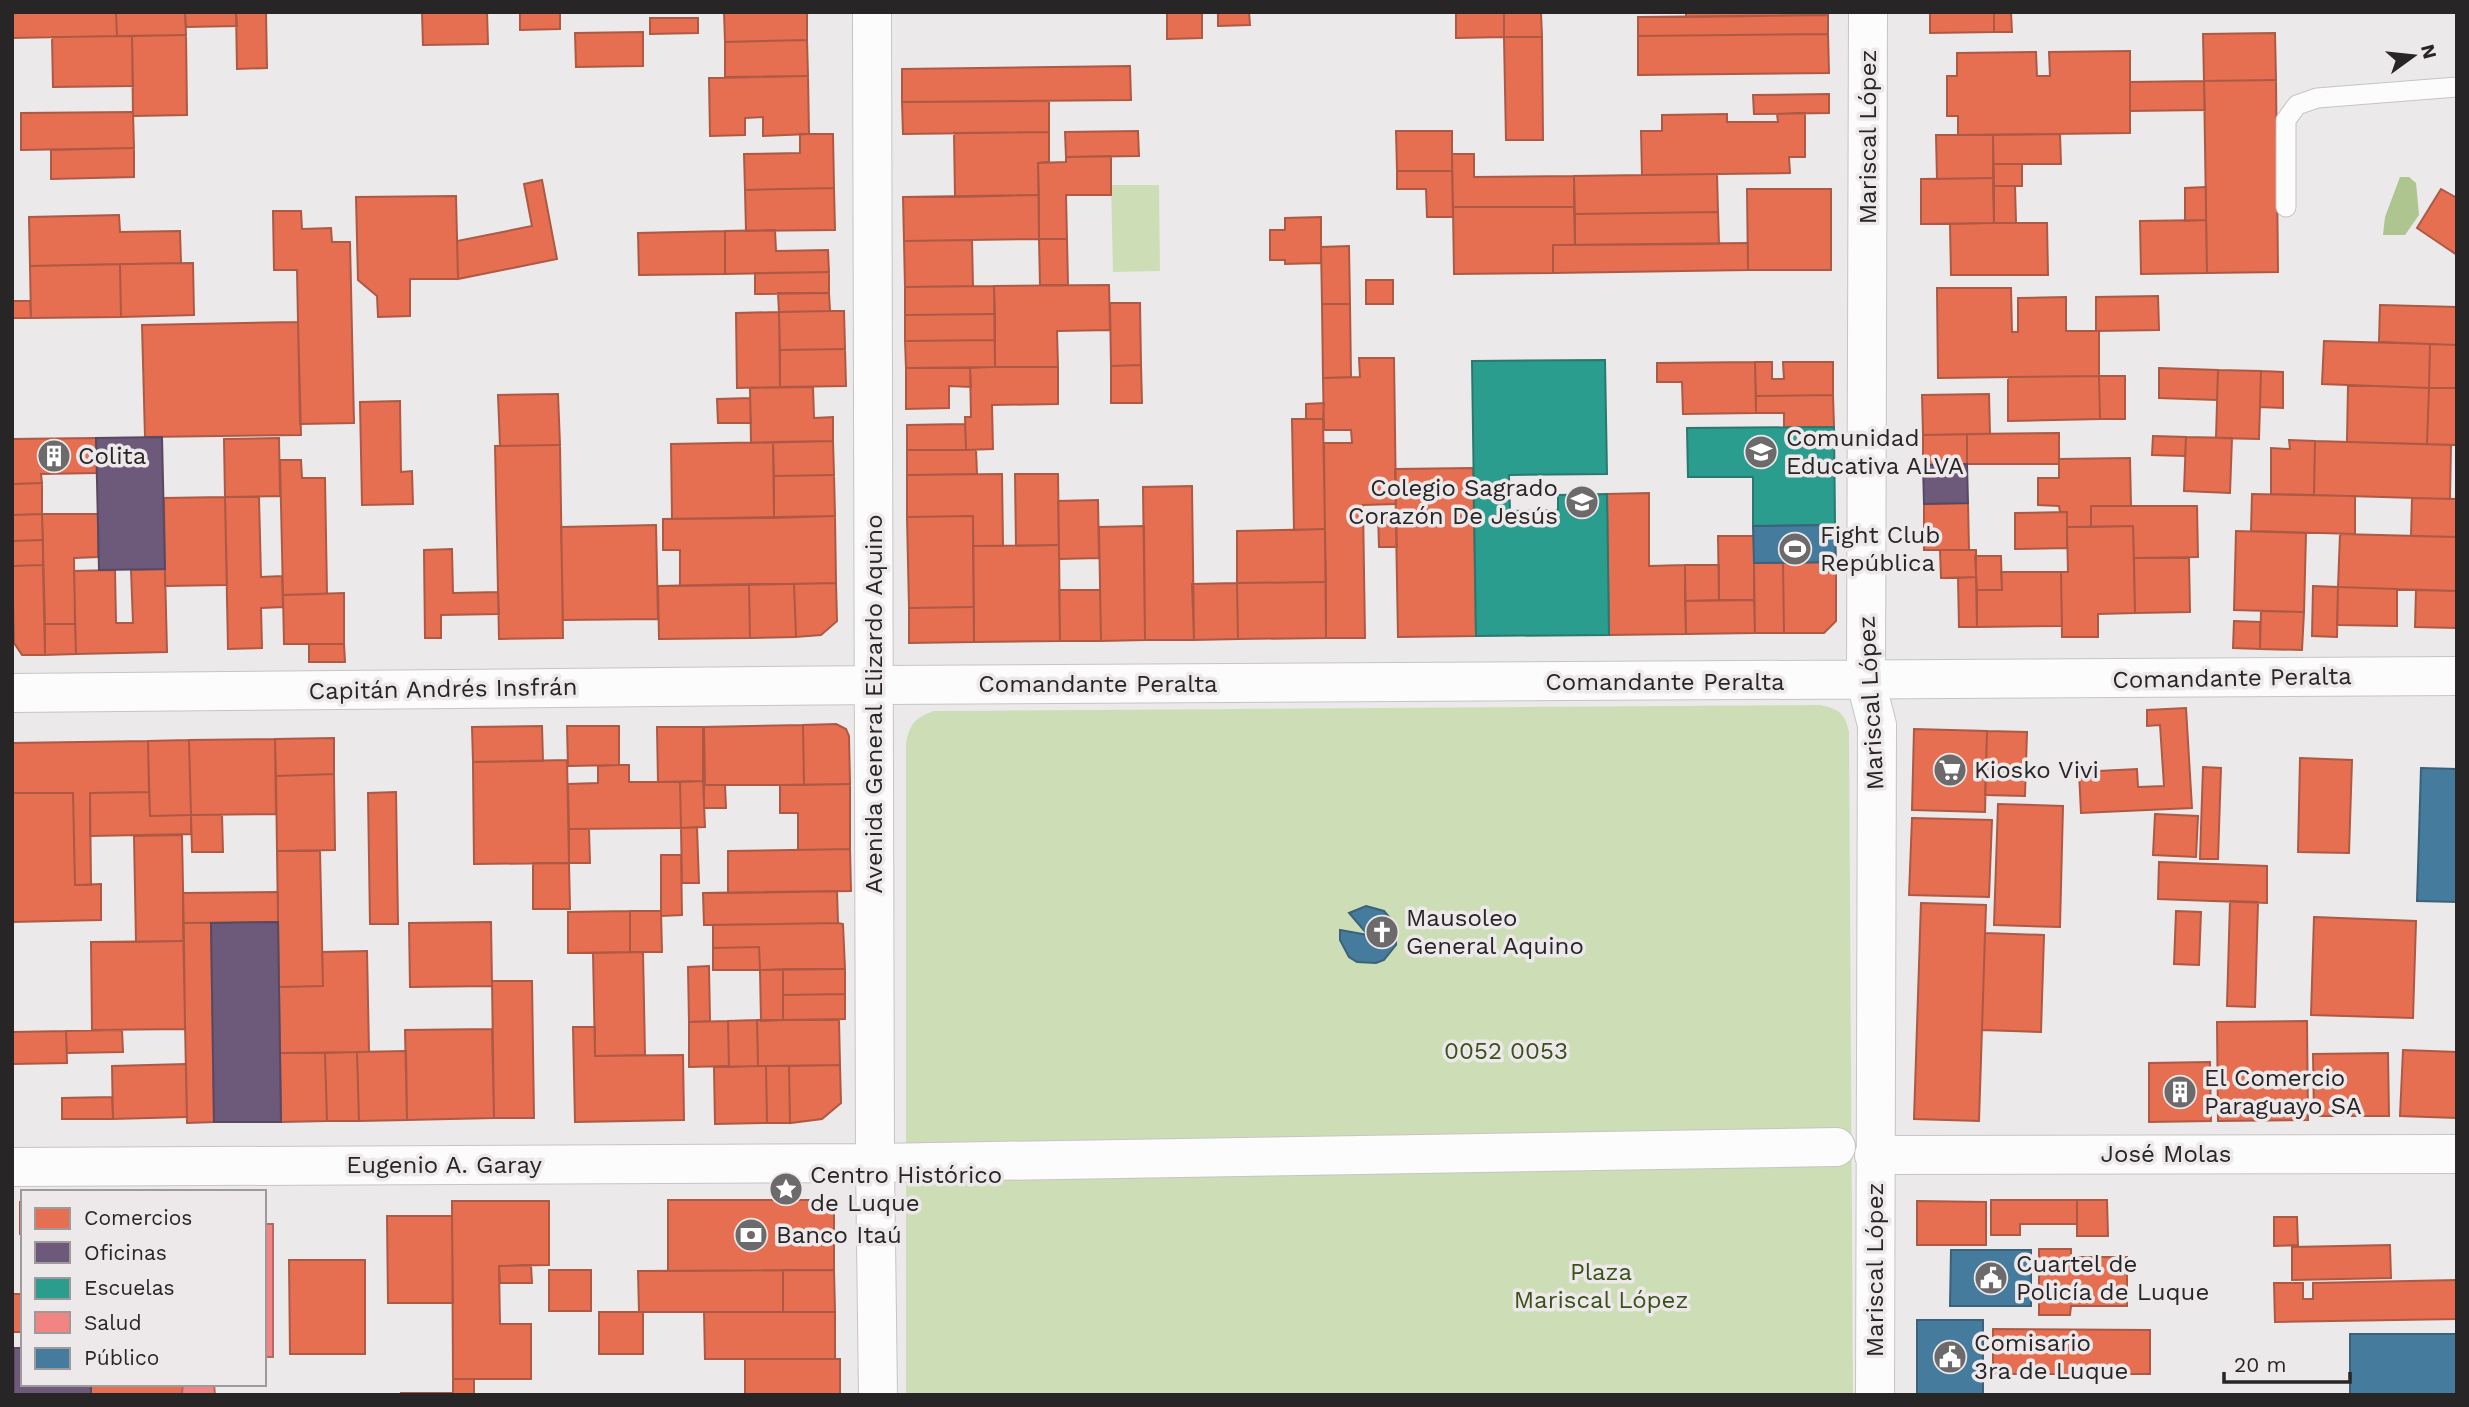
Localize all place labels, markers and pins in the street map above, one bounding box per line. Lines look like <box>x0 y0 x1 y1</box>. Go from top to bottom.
place label: Comunidad Educativa ALVA <box>1786 424 1964 480</box>
school or university icon: Comunidad Educativa ALVA <box>1742 433 1780 471</box>
building icon: Colita <box>35 437 73 475</box>
place label: Colita <box>78 442 146 470</box>
place label: Colegio Sagrado Corazón De Jesús <box>1348 474 1558 530</box>
school or university icon: Colegio Sagrado Corazón De Jesús <box>1563 483 1601 521</box>
place label: Fight Club República <box>1820 521 1940 577</box>
sports icon: Fight Club República <box>1776 530 1814 568</box>
supermarket icon: Kiosko Vivi <box>1931 751 1969 789</box>
place label: Kiosko Vivi <box>1974 756 2099 784</box>
place label: Mausoleo General Aquino <box>1406 904 1584 960</box>
church icon: Mausoleo General Aquino <box>1363 913 1401 951</box>
place label: El Comercio Paraguayo SA <box>2204 1064 2362 1120</box>
building icon: El Comercio Paraguayo SA <box>2161 1073 2199 1111</box>
place label: Centro Histórico de Luque <box>810 1161 1002 1217</box>
place icon: Centro Histórico de Luque <box>767 1170 805 1208</box>
bank icon: Banco Itaú <box>732 1216 770 1254</box>
place label: Banco Itaú <box>776 1221 902 1249</box>
place label: Cuartel de Policía de Luque <box>2016 1250 2209 1306</box>
public building icon: Cuartel de Policía de Luque <box>1972 1259 2010 1297</box>
place label: Comisario 3ra de Luque <box>1974 1329 2128 1385</box>
public building icon: Comisario 3ra de Luque <box>1931 1338 1969 1376</box>

